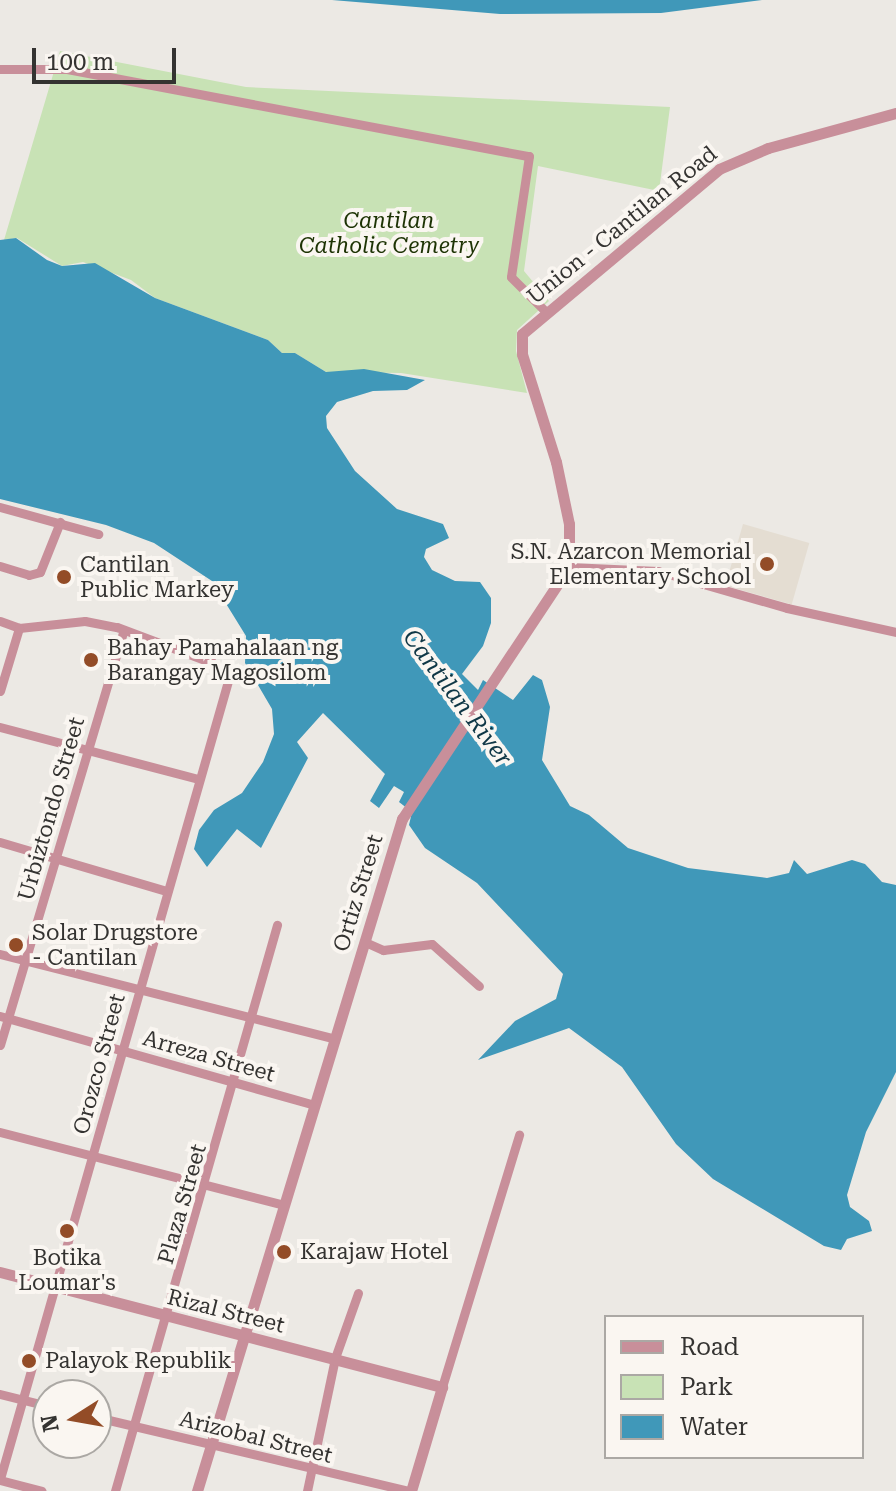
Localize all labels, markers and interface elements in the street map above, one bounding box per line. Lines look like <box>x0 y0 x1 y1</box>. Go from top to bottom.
scale bar <box>36 32 180 82</box>
text: 100 m <box>46 48 114 76</box>
street label: Union - Cantilan Road <box>522 140 722 310</box>
park label: Cantilan Catholic Cemetry <box>299 207 479 258</box>
place label: S.N. Azarcon Memorial Elementary School <box>511 538 751 590</box>
place label: Cantilan Public Markey <box>80 551 234 602</box>
marker: S.N. Azarcon Memorial Elementary School <box>758 555 776 573</box>
marker: Cantilan Public Markey <box>55 568 73 586</box>
water label: Cantilan River <box>396 624 518 772</box>
place label: Bahay Pamahalaan ng Barangay Magosilom <box>107 634 338 686</box>
marker: Bahay Pamahalaan ng Barangay Magosilom <box>82 651 100 669</box>
street label: Urbiztondo Street <box>12 714 90 904</box>
street label: Ortiz Street <box>328 831 388 955</box>
place label: Solar Drugstore - Cantilan <box>32 919 198 970</box>
marker: Solar Drugstore - Cantilan <box>7 936 25 954</box>
street label: Orozco Street <box>68 991 130 1137</box>
street label: Arreza Street <box>140 1025 278 1087</box>
street label: Plaza Street <box>152 1141 212 1267</box>
marker: Botika Loumar's <box>58 1222 76 1240</box>
place label: Karajaw Hotel <box>300 1239 448 1265</box>
marker: Karajaw Hotel <box>275 1243 293 1261</box>
place label: Botika Loumar's <box>18 1244 116 1296</box>
street label: Rizal Street <box>165 1284 287 1338</box>
legend <box>604 1315 864 1459</box>
text: Road <box>680 1333 739 1361</box>
place label: Palayok Republik <box>45 1348 231 1374</box>
marker: Palayok Republik <box>20 1352 38 1370</box>
text: Park <box>680 1373 733 1401</box>
north arrow <box>32 1379 112 1459</box>
street label: Arizobal Street <box>177 1405 335 1469</box>
text: N <box>36 1413 64 1434</box>
text: Water <box>680 1413 748 1441</box>

